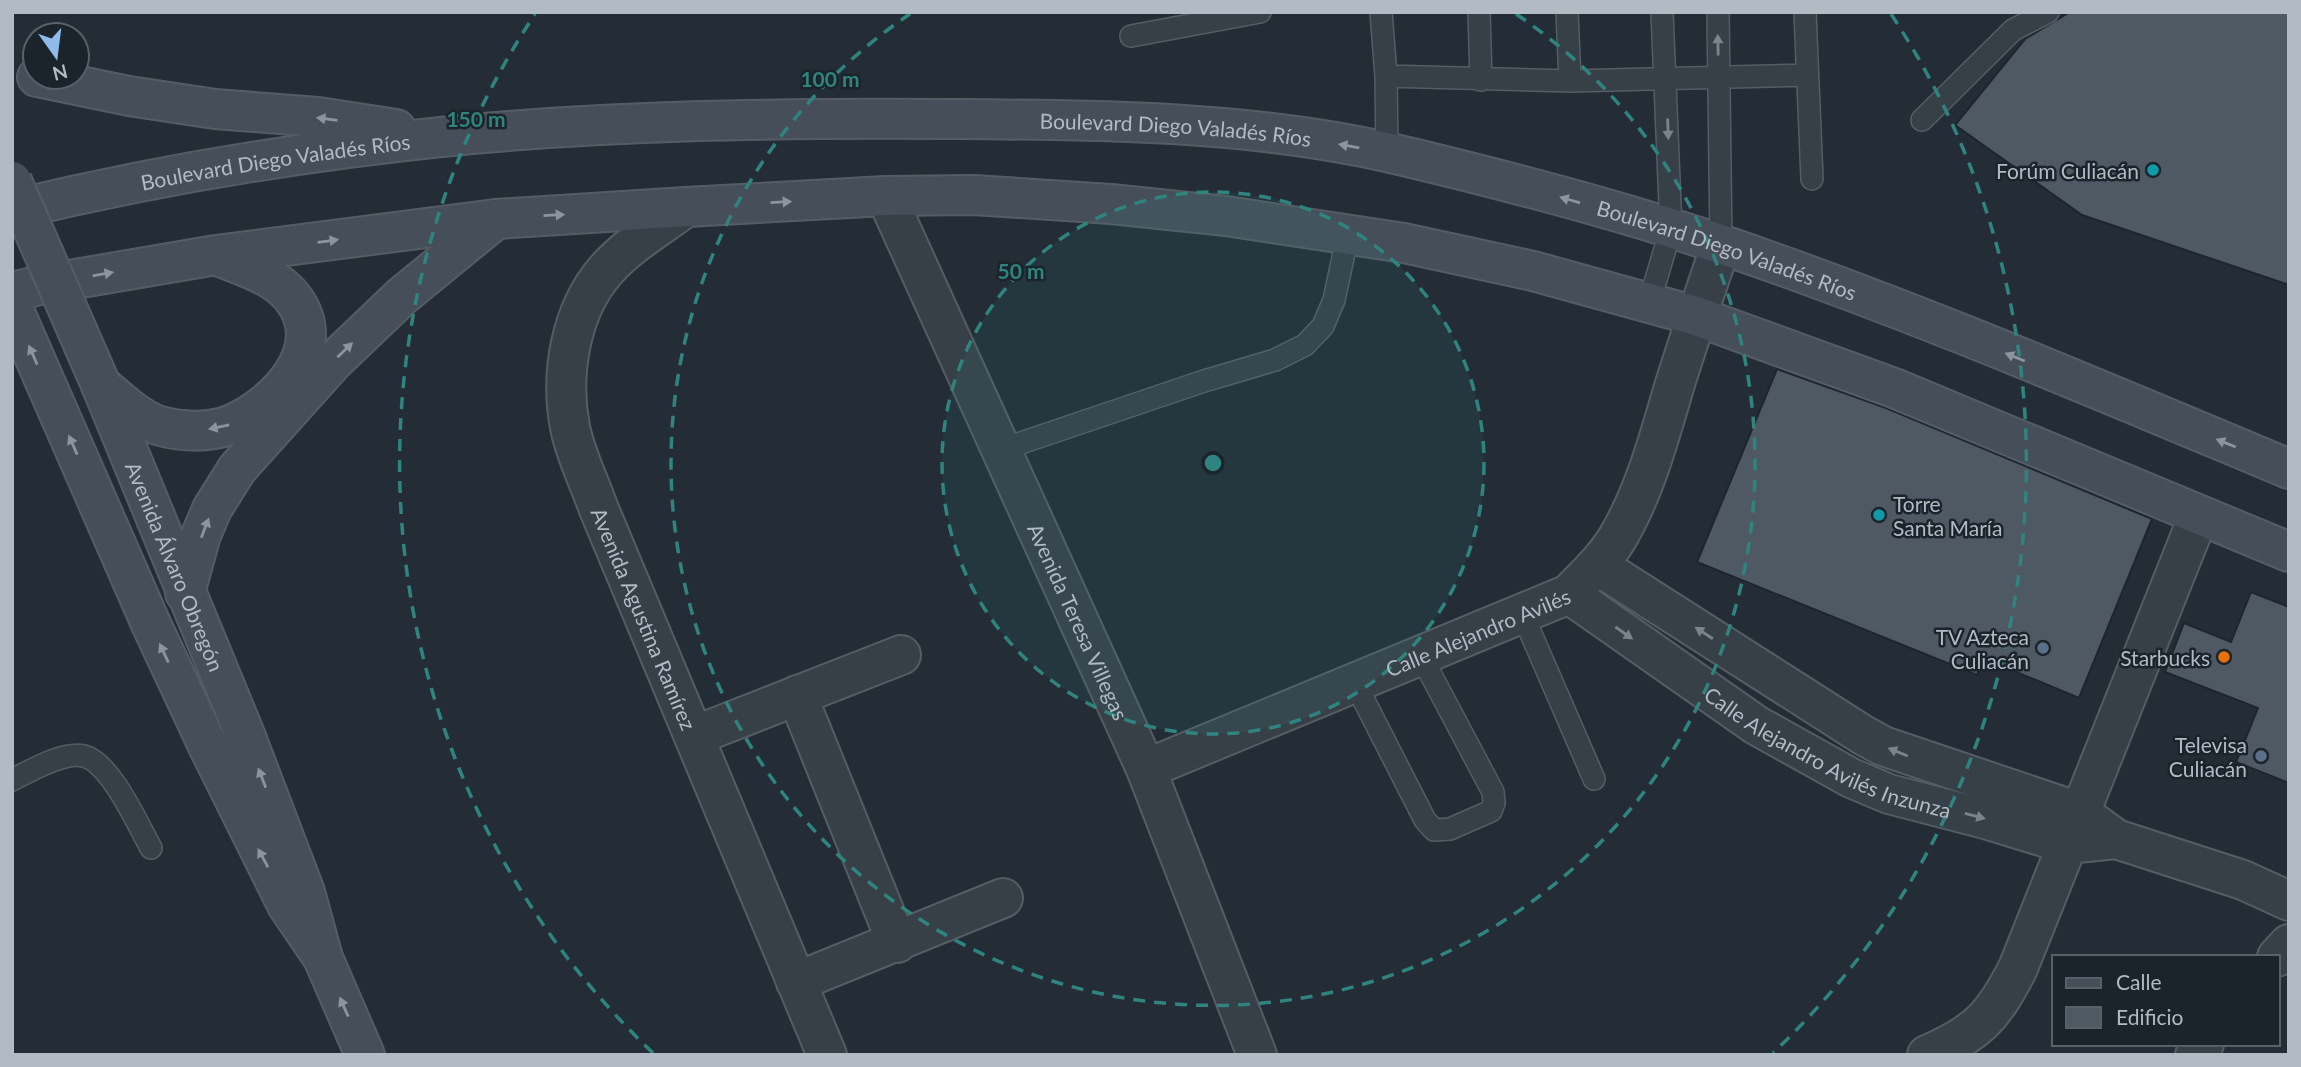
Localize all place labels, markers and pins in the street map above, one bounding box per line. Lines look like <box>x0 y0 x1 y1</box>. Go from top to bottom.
place label: Forúm Culiacán <box>1996 158 2139 183</box>
marker: Forúm Culiacán <box>2145 162 2161 178</box>
centre of rings <box>1201 451 1225 475</box>
place label: Torre Santa María <box>1893 491 2002 540</box>
marker: Torre Santa María <box>1871 507 1887 523</box>
place label: TV Azteca Culiacán <box>1936 624 2029 673</box>
marker: TV Azteca Culiacán <box>2035 640 2051 656</box>
place label: Starbucks <box>2120 645 2210 670</box>
marker: Starbucks <box>2216 649 2232 665</box>
place label: Televisa Culiacán <box>2169 732 2247 781</box>
marker: Televisa Culiacán <box>2253 748 2269 764</box>

